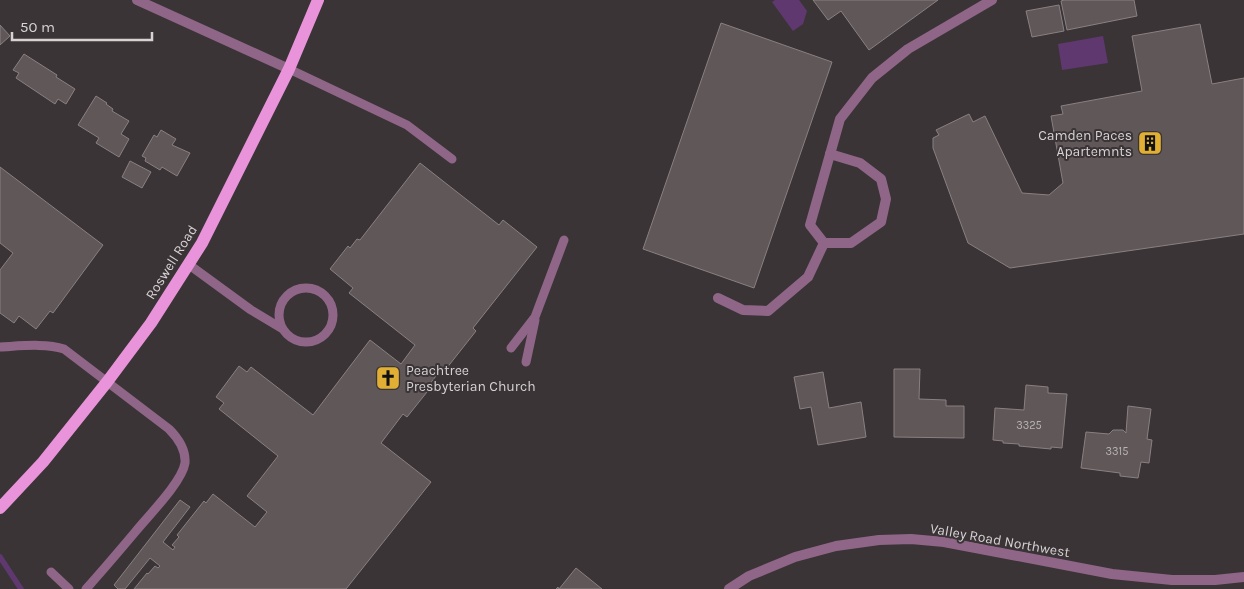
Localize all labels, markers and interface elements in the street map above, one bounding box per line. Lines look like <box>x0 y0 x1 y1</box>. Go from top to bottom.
scale bar <box>12 10 152 42</box>
text: 50 m <box>20 18 55 36</box>
place label: Camden Paces Apartemnts <box>1038 127 1132 160</box>
building icon: Camden Paces Apartemnts <box>1137 130 1163 156</box>
street label: Roswell Road <box>142 222 201 303</box>
place label: Peachtree Presbyterian Church <box>406 362 536 395</box>
church icon: Peachtree Presbyterian Church <box>375 365 401 391</box>
house number: 3325 <box>1016 419 1042 432</box>
house number: 3315 <box>1106 445 1128 458</box>
street label: Valley Road Northwest <box>929 520 1071 561</box>

